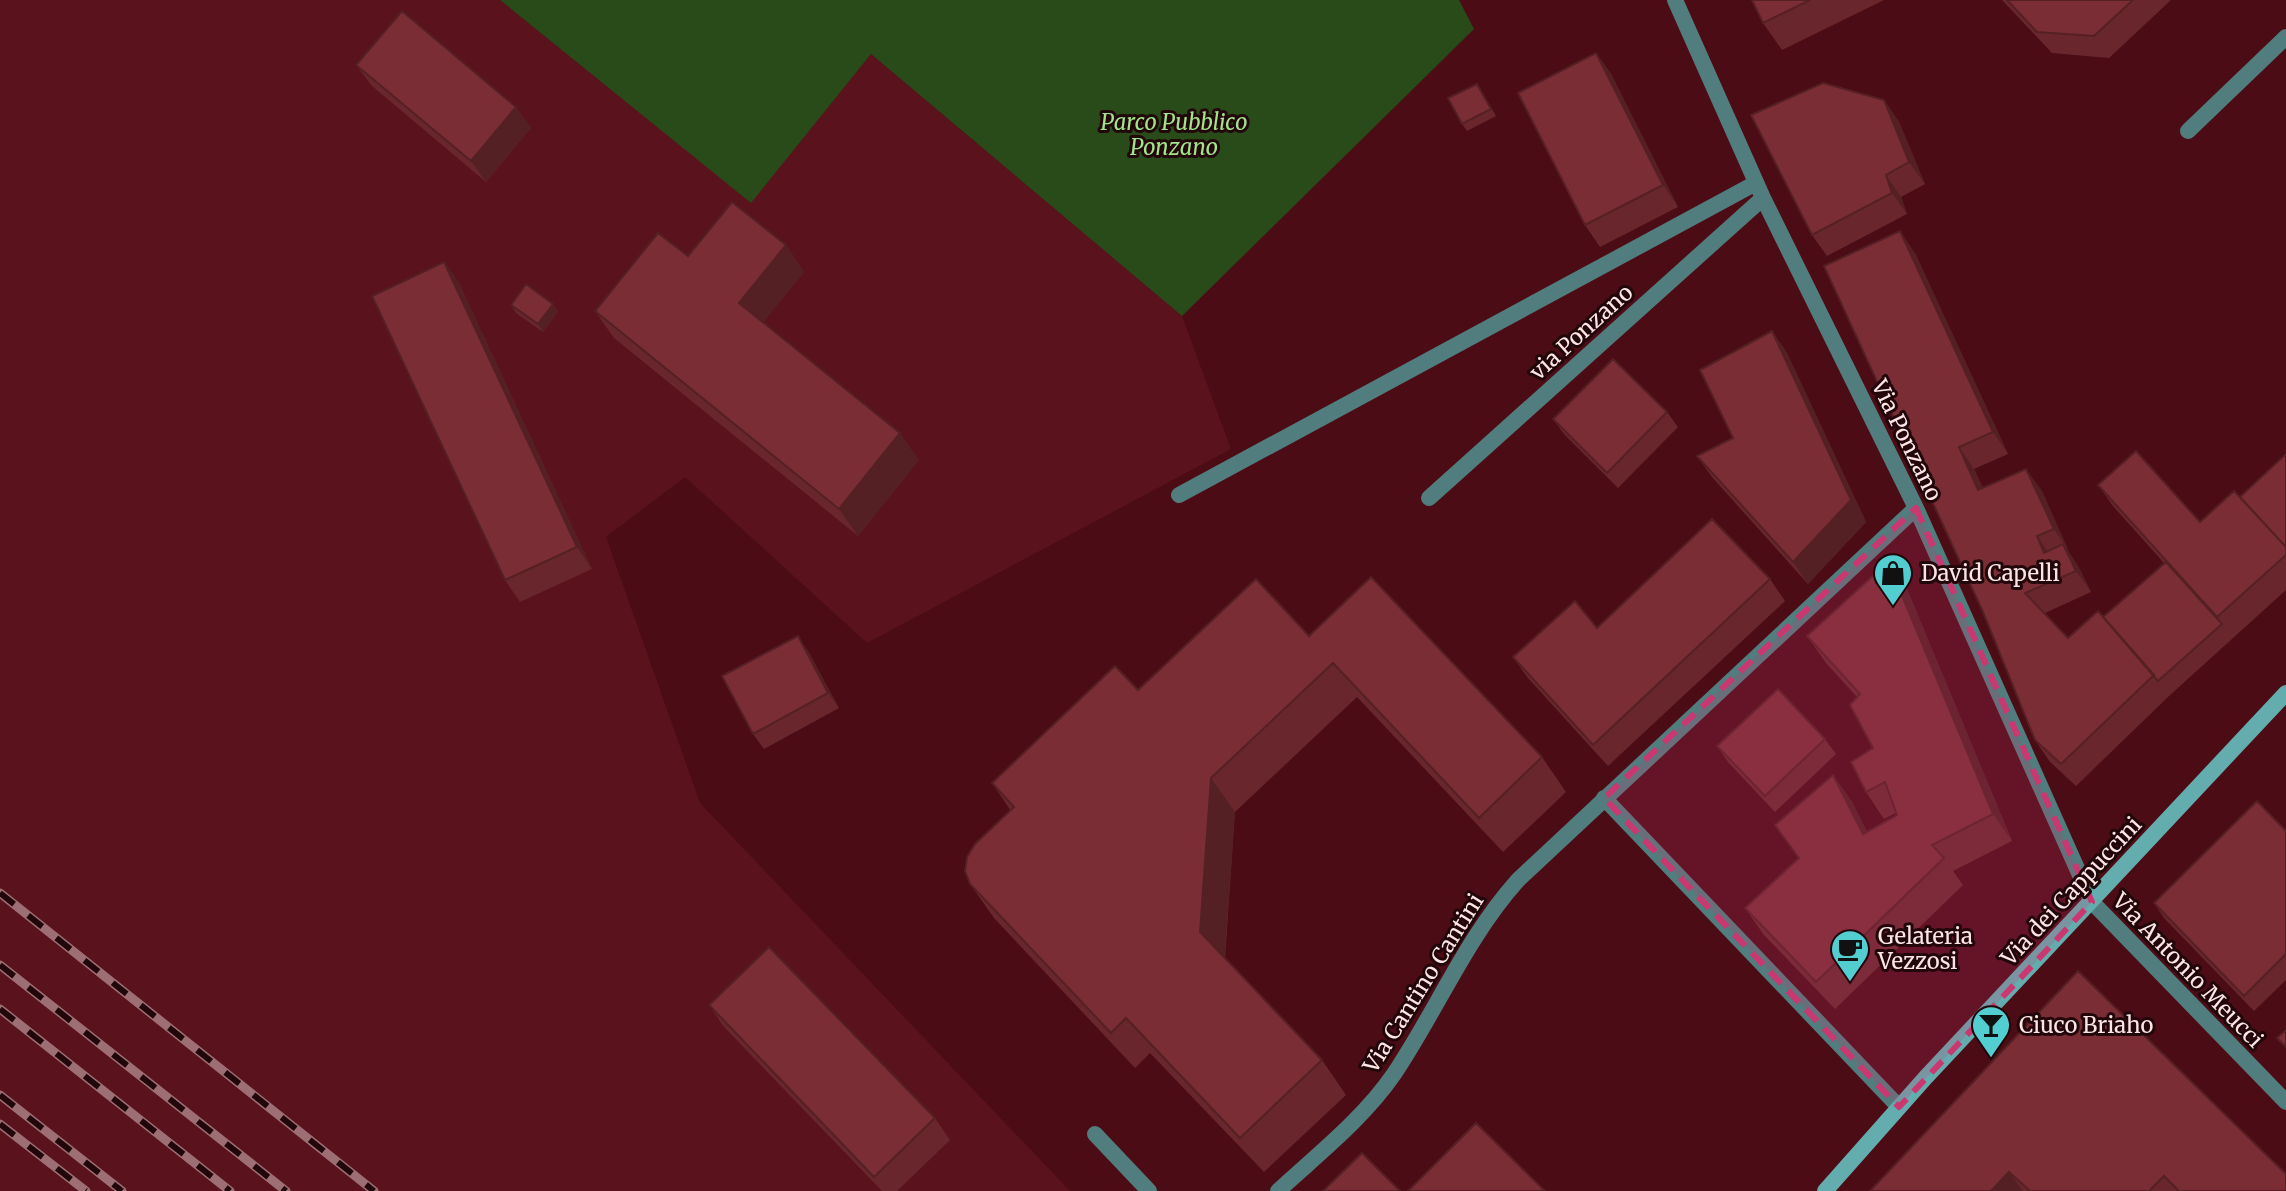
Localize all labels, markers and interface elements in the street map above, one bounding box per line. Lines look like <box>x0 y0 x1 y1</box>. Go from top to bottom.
park label: Parco Pubblico Ponzano <box>1101 108 1247 161</box>
street label: via Ponzano <box>1523 278 1639 386</box>
street label: Via Ponzano <box>1865 374 1948 505</box>
shop icon: David Capelli <box>1872 552 1914 607</box>
place label: David Capelli <box>1921 559 2060 587</box>
street label: Via dei Cappuccini <box>1994 811 2147 972</box>
street label: Via Antonio Meucci <box>2106 886 2269 1053</box>
street label: Via Cantino Cantini <box>1356 888 1489 1078</box>
place label: Gelateria Vezzosi <box>1877 922 1973 975</box>
cafe icon: Gelateria Vezzosi <box>1829 928 1871 983</box>
bar icon: Ciuco Briaho <box>1970 1004 2012 1059</box>
place label: Ciuco Briaho <box>2019 1011 2154 1039</box>

